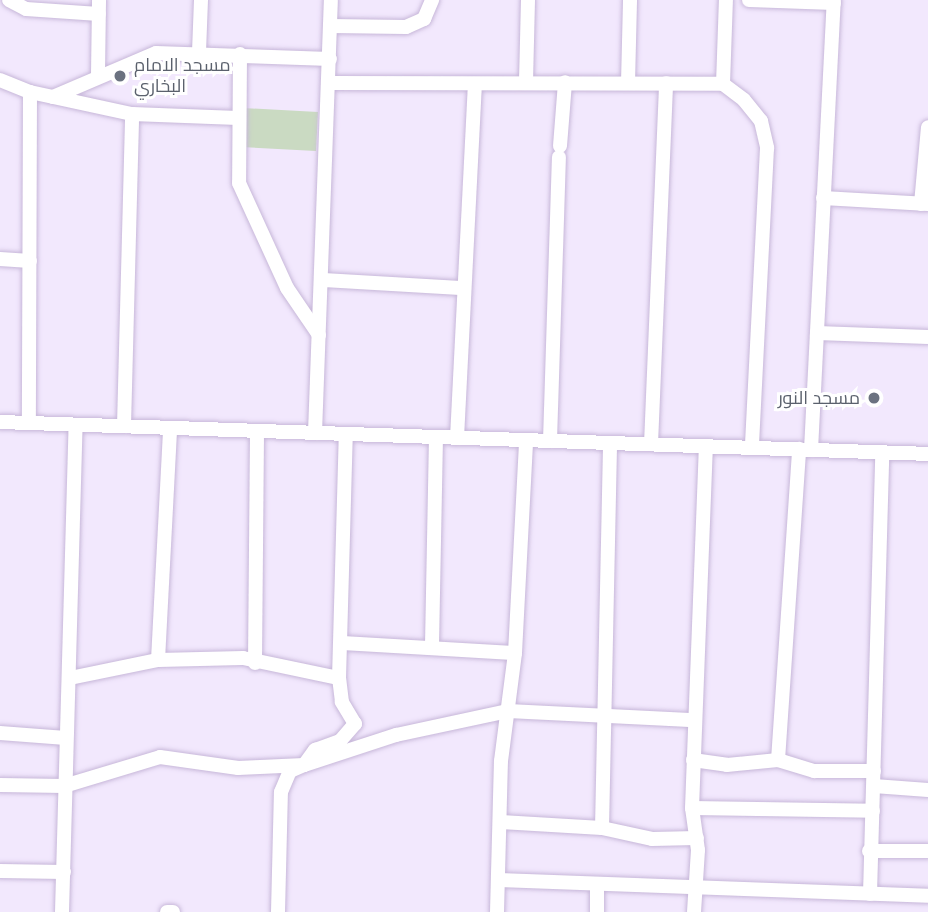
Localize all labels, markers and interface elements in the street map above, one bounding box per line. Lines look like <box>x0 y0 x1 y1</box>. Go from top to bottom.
place label: مسجد الامام البخاري <box>134 55 230 98</box>
marker: مسجد الامام البخاري <box>112 68 128 84</box>
place label: مسجد النور <box>778 387 860 409</box>
marker: مسجد النور <box>866 390 882 406</box>

